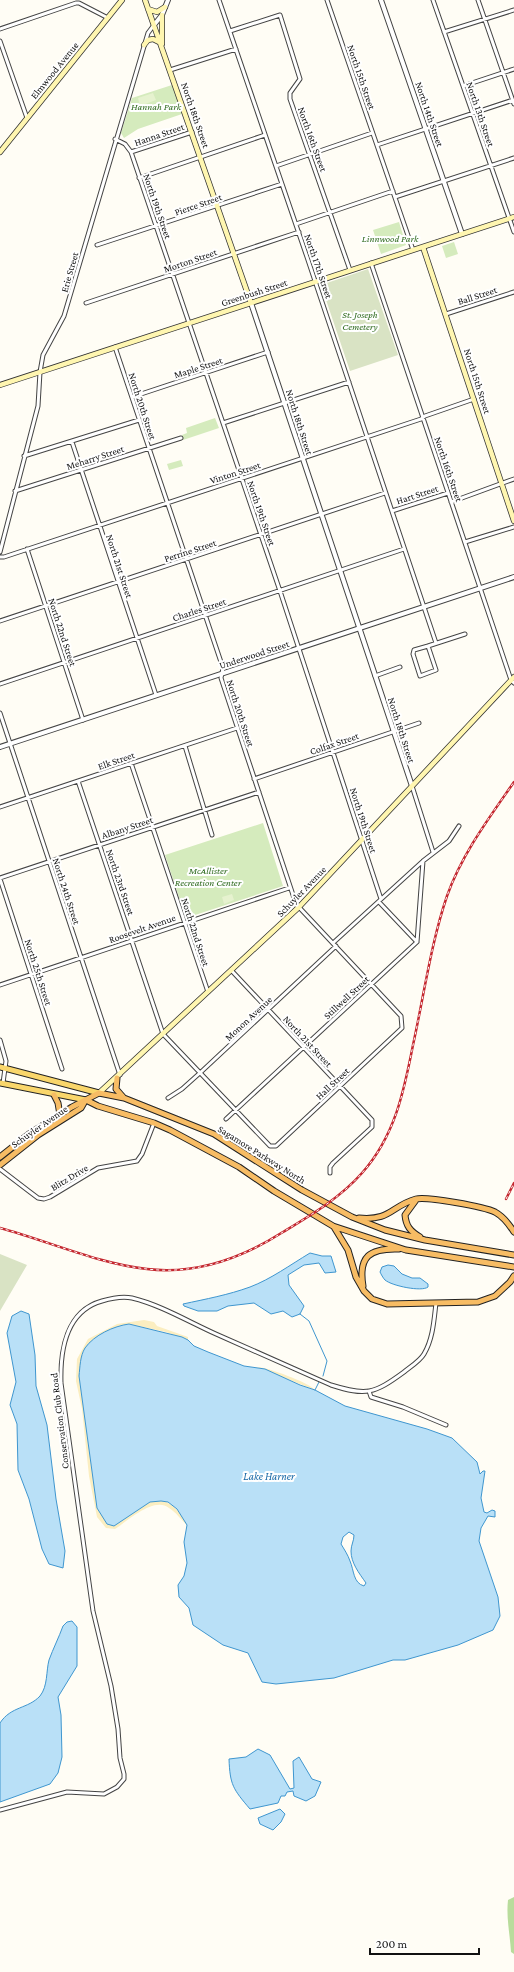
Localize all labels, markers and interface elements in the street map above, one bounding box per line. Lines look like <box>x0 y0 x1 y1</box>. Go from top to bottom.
street label: Elmwood Avenue <box>28 39 81 101</box>
street label: North 15th Street <box>345 43 378 112</box>
street label: North 14th Street <box>413 80 446 149</box>
street label: North 13th Street <box>464 80 497 149</box>
street label: North 18th Street <box>179 81 212 150</box>
park label: Hannah Park <box>131 101 182 112</box>
street label: North 16th Street <box>296 105 330 174</box>
street label: Hanna Street <box>133 121 186 148</box>
street label: North 19th Street <box>141 172 174 241</box>
street label: Pierce Street <box>173 191 224 218</box>
street label: North 17th Street <box>302 232 335 300</box>
park label: Linnwood Park <box>362 233 419 244</box>
street label: Morton Street <box>162 246 219 275</box>
street label: Erie Street <box>59 250 81 294</box>
street label: Greenbush Street <box>220 276 289 308</box>
street label: Ball Street <box>456 284 499 307</box>
park label: St. Joseph Cemetery <box>342 309 378 332</box>
street label: North 15th Street <box>462 347 493 416</box>
street label: Maple Street <box>172 354 225 381</box>
street label: North 20th Street <box>126 371 159 442</box>
street label: North 18th Street <box>284 388 316 457</box>
street label: North 16th Street <box>432 435 465 504</box>
street label: Meharry Street <box>65 443 126 472</box>
street label: Vinton Street <box>209 459 262 486</box>
street label: North 19th Street <box>245 479 278 548</box>
street label: Hart Street <box>395 482 440 506</box>
street label: North 21st Street <box>104 533 135 600</box>
street label: Perrine Street <box>163 537 218 564</box>
street label: Charles Street <box>171 595 228 623</box>
street label: North 22nd Street <box>46 597 79 668</box>
street label: Underwood Street <box>218 638 291 671</box>
street label: North 20th Street <box>224 678 257 749</box>
street label: North 18th Street <box>386 696 418 765</box>
street label: Colfax Street <box>308 730 361 757</box>
street label: Elk Street <box>96 749 137 772</box>
street label: North 19th Street <box>348 786 379 855</box>
street label: Albany Street <box>100 814 155 841</box>
street label: North 23rd Street <box>104 848 137 917</box>
street label: North 24th Street <box>51 856 83 927</box>
street label: Schuyler Avenue <box>274 863 329 919</box>
park label: McAllister Recreation Center <box>175 865 242 888</box>
street label: North 22nd Street <box>179 897 212 968</box>
street label: Roosevelt Avenue <box>107 912 178 945</box>
street label: North 25th Street <box>23 938 55 1007</box>
street label: Stillwell Street <box>321 973 372 1021</box>
street label: Monon Avenue <box>223 993 275 1043</box>
street label: North 21st Street <box>281 1013 335 1070</box>
street label: Hall Street <box>313 1065 352 1102</box>
street label: Schuyler Avenue <box>9 1103 70 1150</box>
street label: Sagamore Parkway North <box>216 1123 308 1186</box>
street label: Blitz Drive <box>48 1162 91 1193</box>
street label: Conservation Club Road <box>48 1372 71 1469</box>
water label: Lake Harner <box>243 1470 296 1482</box>
scale bar <box>370 1930 479 1956</box>
text: 200 m <box>376 1937 408 1951</box>

